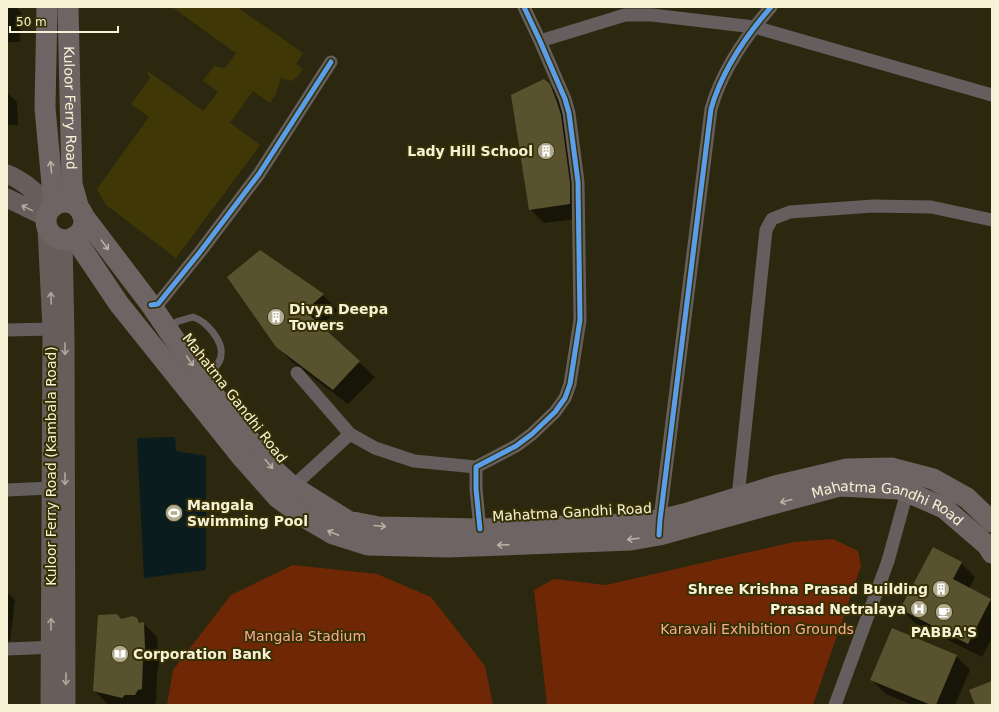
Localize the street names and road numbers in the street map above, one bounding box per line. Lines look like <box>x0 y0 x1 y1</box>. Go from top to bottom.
street label: Kuloor Ferry Road <box>61 46 80 170</box>
street label: Mahatma Gandhi Road <box>180 330 290 466</box>
street label: Kuloor Ferry Road (Kambala Road) <box>43 346 59 586</box>
street label: Mahatma Gandhi Road <box>810 478 967 529</box>
street label: Mahatma Gandhi Road <box>492 500 652 524</box>

